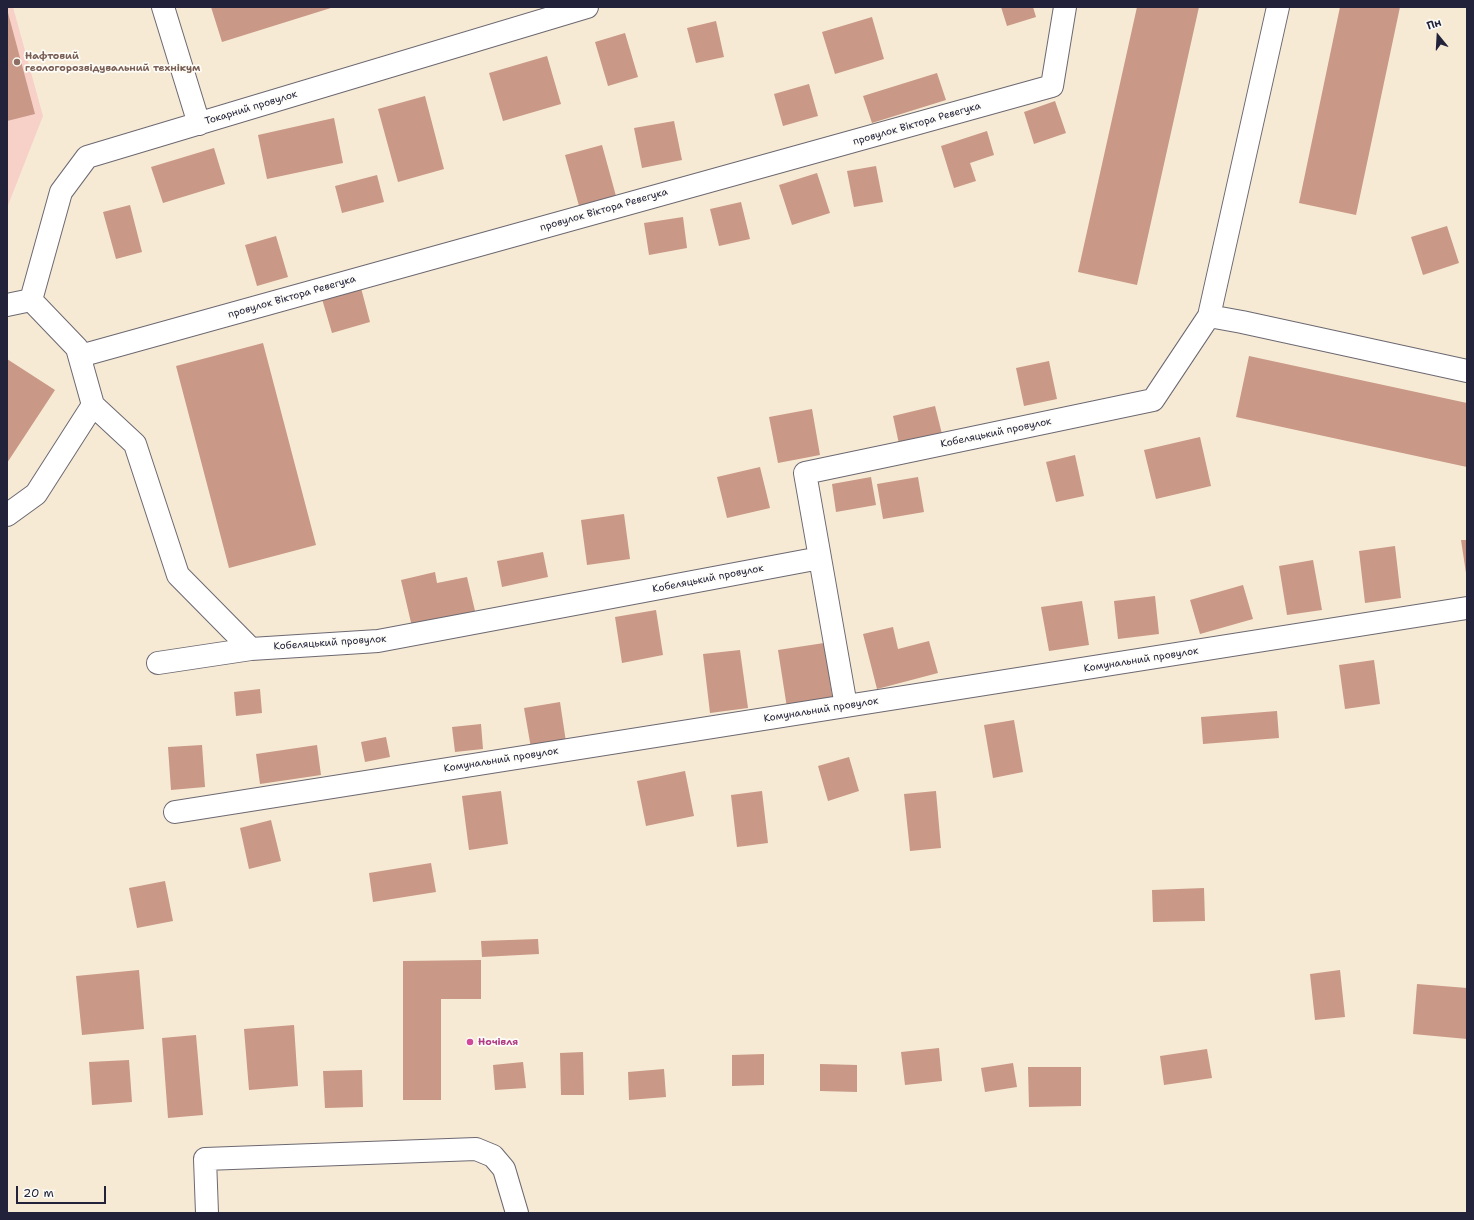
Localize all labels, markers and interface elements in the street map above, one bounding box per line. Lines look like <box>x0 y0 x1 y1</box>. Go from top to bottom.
text: Пн <box>1425 15 1443 33</box>
north arrow <box>1418 16 1458 56</box>
place label: Нафтовий геологорозвідувальний технікум <box>25 50 200 74</box>
marker: Нафтовий геологорозвідувальний технікум <box>12 57 22 67</box>
street label: Токарний провулок <box>204 88 298 128</box>
street label: провулок Віктора Ревегука <box>852 100 982 148</box>
street label: провулок Віктора Ревегука <box>539 186 669 234</box>
street label: провулок Віктора Ревегука <box>227 273 357 321</box>
street label: Кобеляцький провулок <box>940 415 1052 451</box>
street label: Кобеляцький провулок <box>651 562 765 596</box>
street label: Кобеляцький провулок <box>273 633 387 653</box>
street label: Комунальний провулок <box>1083 645 1199 675</box>
street label: Комунальний провулок <box>763 695 879 725</box>
street label: Комунальний провулок <box>443 745 559 775</box>
place label: Ночівля <box>478 1036 518 1048</box>
marker: Ночівля <box>465 1037 475 1047</box>
scale bar <box>18 1178 108 1204</box>
text: 20 m <box>23 1185 54 1201</box>

